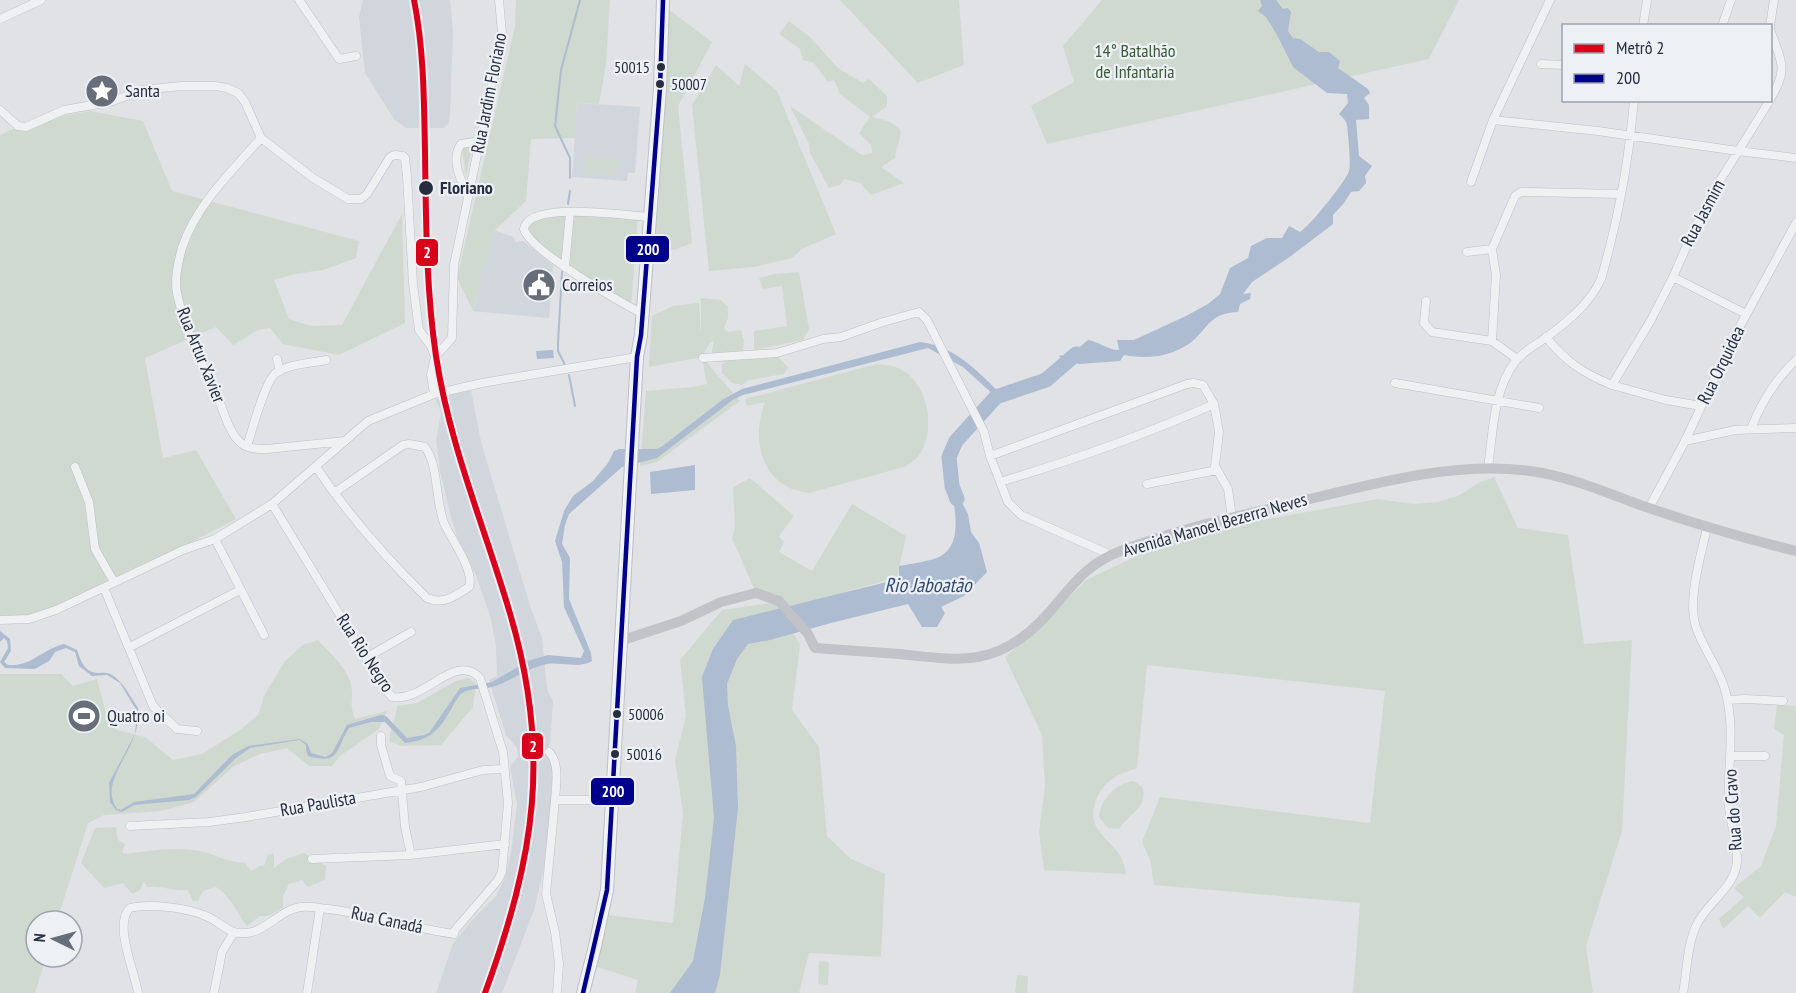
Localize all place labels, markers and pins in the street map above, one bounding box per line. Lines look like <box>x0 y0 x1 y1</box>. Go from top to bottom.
place label: 50015 <box>614 57 650 77</box>
marker: 50015 <box>655 61 667 73</box>
place icon: Santa <box>84 73 120 109</box>
place label: 50007 <box>671 74 707 94</box>
marker: 50007 <box>654 78 666 90</box>
place label: Santa <box>125 79 160 102</box>
place label: Floriano <box>440 176 493 199</box>
marker: Floriano <box>417 179 435 197</box>
public building icon: Correios <box>521 267 557 303</box>
place label: Correios <box>562 273 613 296</box>
sports icon: Quatro oi <box>66 698 102 734</box>
place label: Quatro oi <box>107 704 165 727</box>
place label: 50006 <box>628 704 664 724</box>
marker: 50006 <box>611 708 623 720</box>
place label: 50016 <box>626 744 662 764</box>
marker: 50016 <box>609 748 621 760</box>

